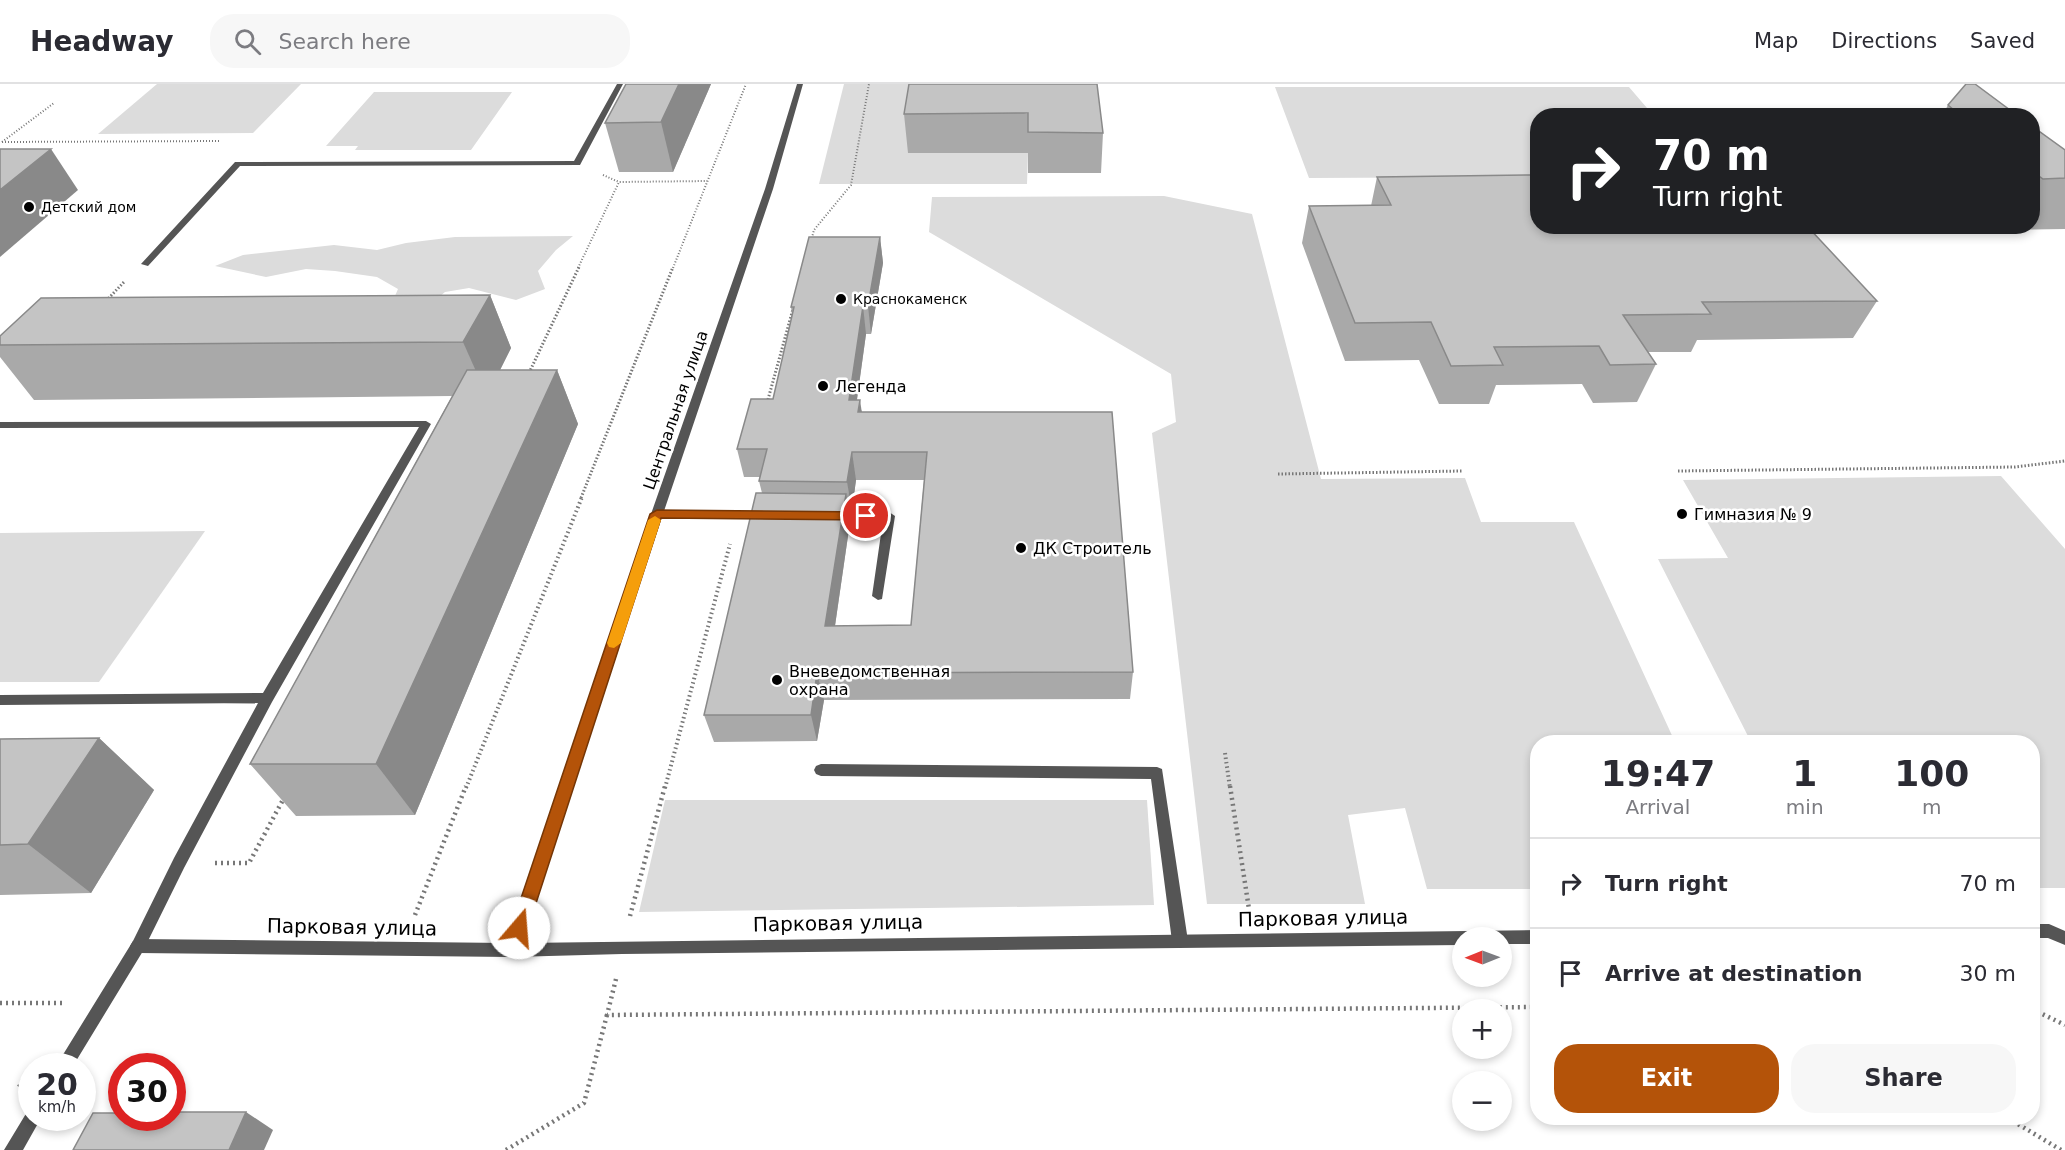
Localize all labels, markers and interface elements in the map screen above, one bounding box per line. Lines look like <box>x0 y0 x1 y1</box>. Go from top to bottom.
search box <box>210 14 630 68</box>
text: Headway <box>30 25 174 58</box>
icon: search <box>231 25 264 58</box>
text: Search here <box>279 29 411 54</box>
text: Map <box>1754 29 1798 53</box>
text: Directions <box>1831 29 1937 53</box>
text: Saved <box>1970 29 2035 53</box>
text: 70 m <box>1653 131 1770 180</box>
icon: right <box>1554 132 1632 210</box>
text: Turn right <box>1653 181 1782 212</box>
place label: Детский дом <box>41 199 136 215</box>
marker: Детский дом <box>22 200 36 214</box>
place label: Краснокаменск <box>853 291 967 307</box>
marker: Краснокаменск <box>834 292 848 306</box>
street label: Центральная улица <box>639 328 712 492</box>
place label: Легенда <box>835 377 906 396</box>
marker: Легенда <box>816 379 830 393</box>
pin <box>840 490 891 541</box>
icon: arrive <box>849 499 882 532</box>
place label: Гимназия № 9 <box>1694 505 1812 524</box>
marker: Гимназия № 9 <box>1675 507 1689 521</box>
place label: ДК Строитель <box>1033 539 1152 558</box>
marker: ДК Строитель <box>1014 541 1028 555</box>
place label: Вневедомственная охрана <box>789 662 950 699</box>
marker: Вневедомственная охрана <box>770 673 784 687</box>
text: 19:47 <box>1601 753 1715 794</box>
text: 1 <box>1792 753 1817 794</box>
text: 100 <box>1894 753 1969 794</box>
text: Arrival <box>1625 795 1690 819</box>
text: min <box>1786 795 1824 819</box>
text: m <box>1922 795 1942 819</box>
icon: right <box>1554 867 1587 900</box>
text: Turn right <box>1605 871 1728 896</box>
text: 70 m <box>1960 871 2016 896</box>
position arrow <box>487 896 551 960</box>
street label: Парковая улица <box>1238 905 1408 931</box>
street label: Парковая улица <box>753 910 923 936</box>
street label: Парковая улица <box>267 914 437 940</box>
north arrow <box>1452 927 1512 987</box>
map controls <box>1452 927 1512 1131</box>
icon: arrive <box>1554 957 1587 990</box>
text: Arrive at destination <box>1605 961 1862 986</box>
text: 30 m <box>1960 961 2016 986</box>
button: + <box>1452 999 1512 1059</box>
button: Exit <box>1554 1044 1779 1113</box>
button: Share <box>1791 1044 2016 1113</box>
speed limit sign: 30 <box>108 1053 186 1131</box>
text: 20 <box>36 1067 78 1102</box>
button: − <box>1452 1071 1512 1131</box>
text: km/h <box>38 1098 76 1116</box>

